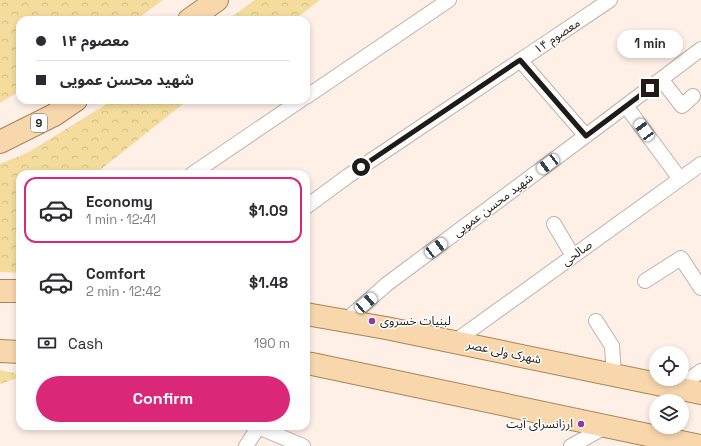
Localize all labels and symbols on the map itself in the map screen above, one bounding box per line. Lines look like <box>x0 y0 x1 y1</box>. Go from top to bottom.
street label: ۱۴ معصوم <box>531 15 584 58</box>
callout: 1 min <box>617 30 683 58</box>
route end <box>641 79 659 97</box>
road number: 9 <box>31 114 47 132</box>
car <box>632 117 656 143</box>
car <box>535 152 561 176</box>
route start <box>352 158 370 176</box>
street label: شهید محسن عمویی <box>450 170 536 240</box>
car <box>423 236 449 260</box>
street label: صالحی <box>559 236 596 269</box>
car <box>353 291 379 315</box>
place label: لبنیات خسروی <box>380 313 451 329</box>
marker: لبنیات خسروی <box>367 316 377 326</box>
street label: شهرک ولی عصر <box>464 336 543 368</box>
place label: ارزانسرای آیت <box>506 416 573 432</box>
marker: ارزانسرای آیت <box>576 419 586 429</box>

